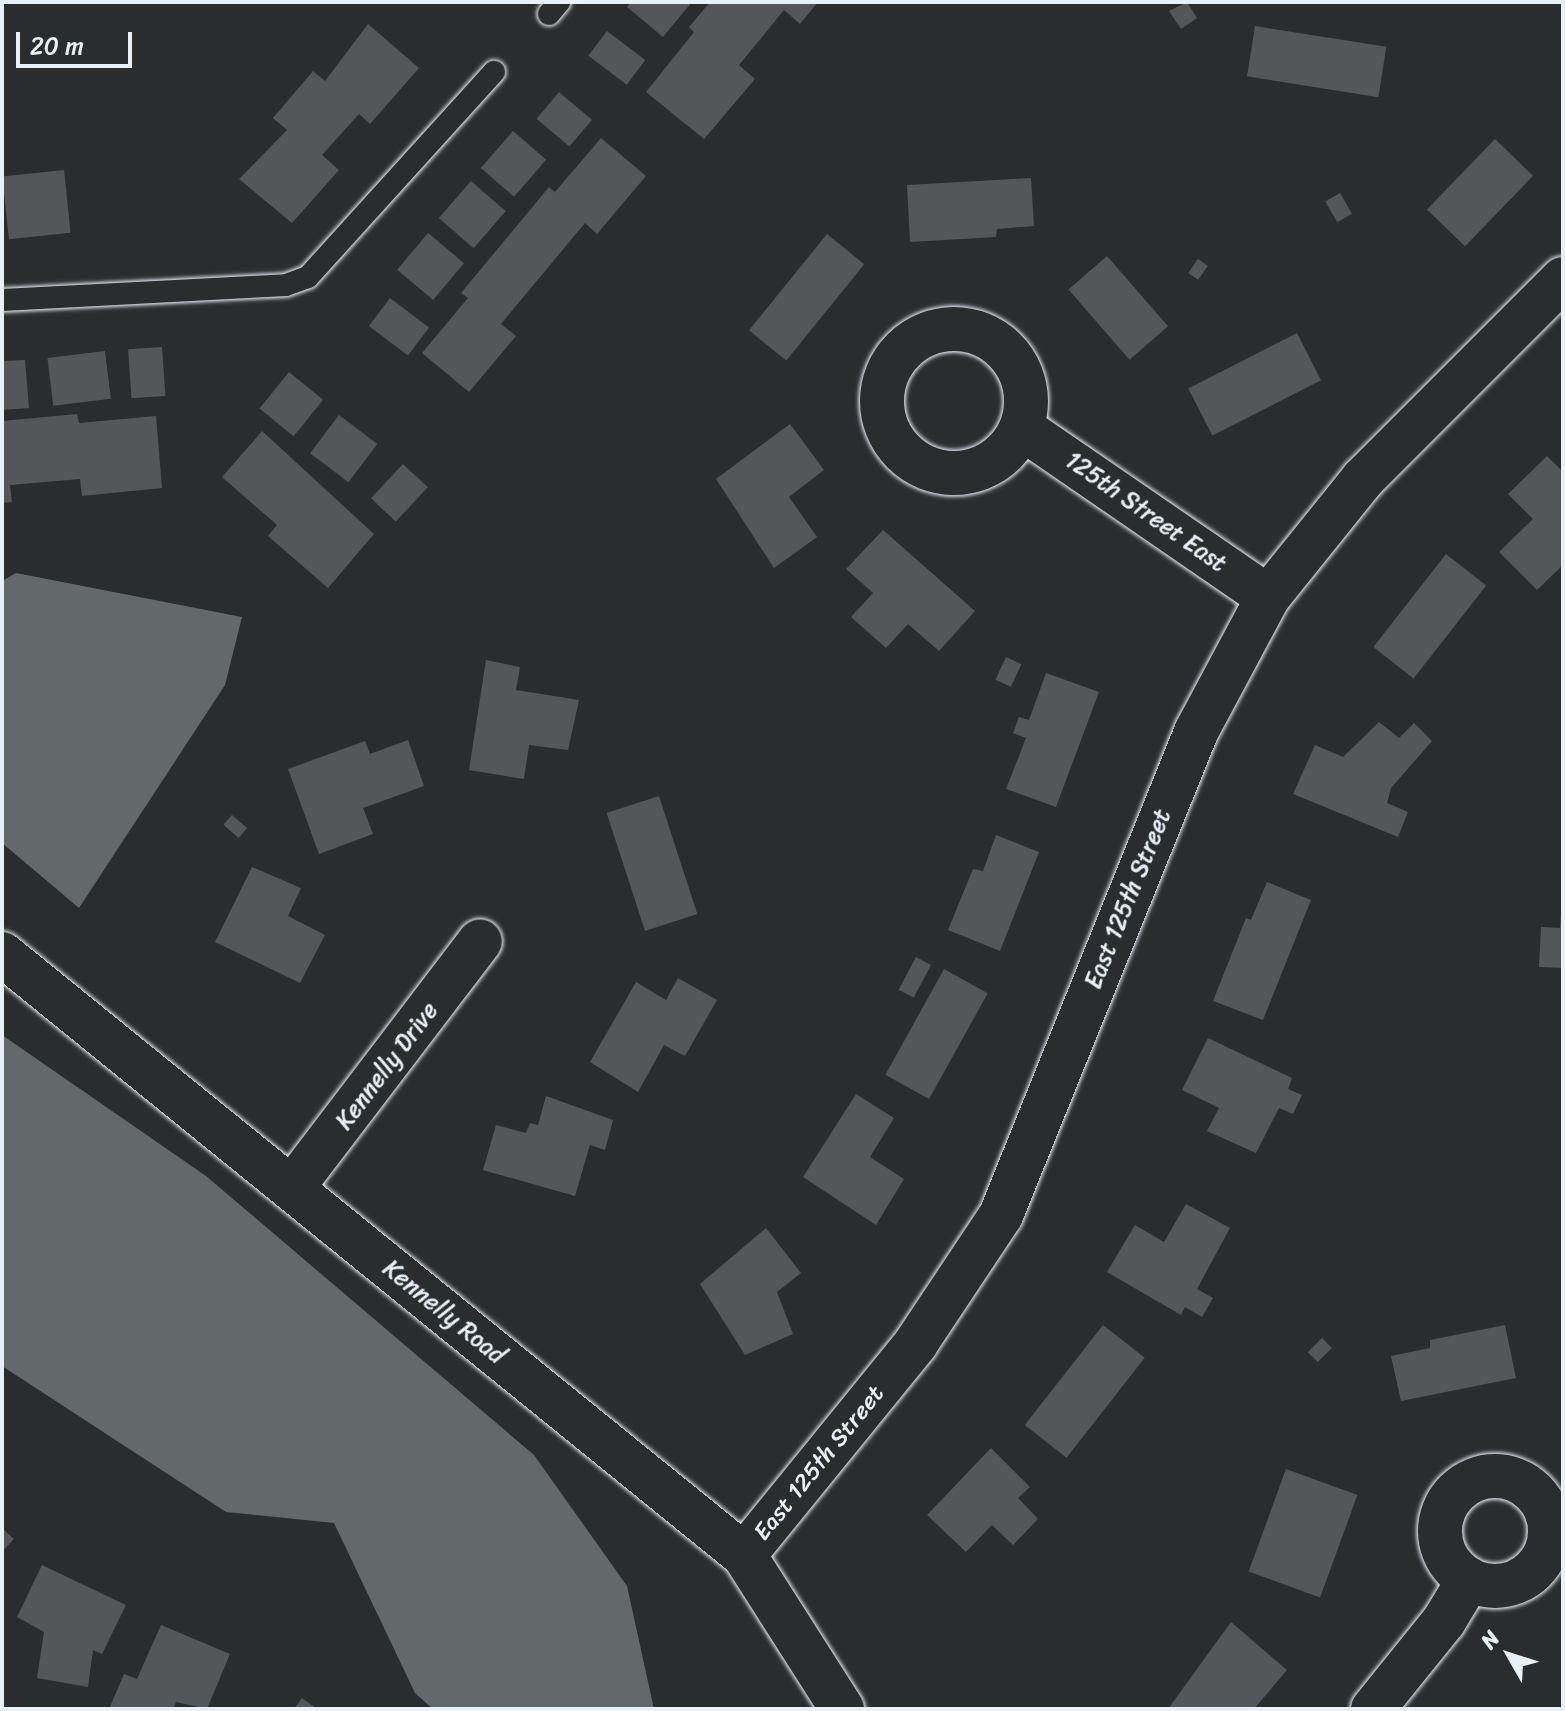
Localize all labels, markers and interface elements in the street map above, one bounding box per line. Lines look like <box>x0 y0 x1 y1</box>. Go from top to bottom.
scale bar <box>20 16 136 66</box>
text: 20 m <box>30 25 84 67</box>
street label: 125th Street East <box>1060 445 1232 579</box>
street label: East 125th Street <box>1079 805 1177 993</box>
street label: Kennelly Drive <box>330 997 444 1135</box>
street label: Kennelly Road <box>377 1254 511 1370</box>
street label: East 125th Street <box>748 1380 890 1546</box>
north arrow <box>1469 1615 1549 1695</box>
text: N <box>1470 1621 1510 1658</box>

